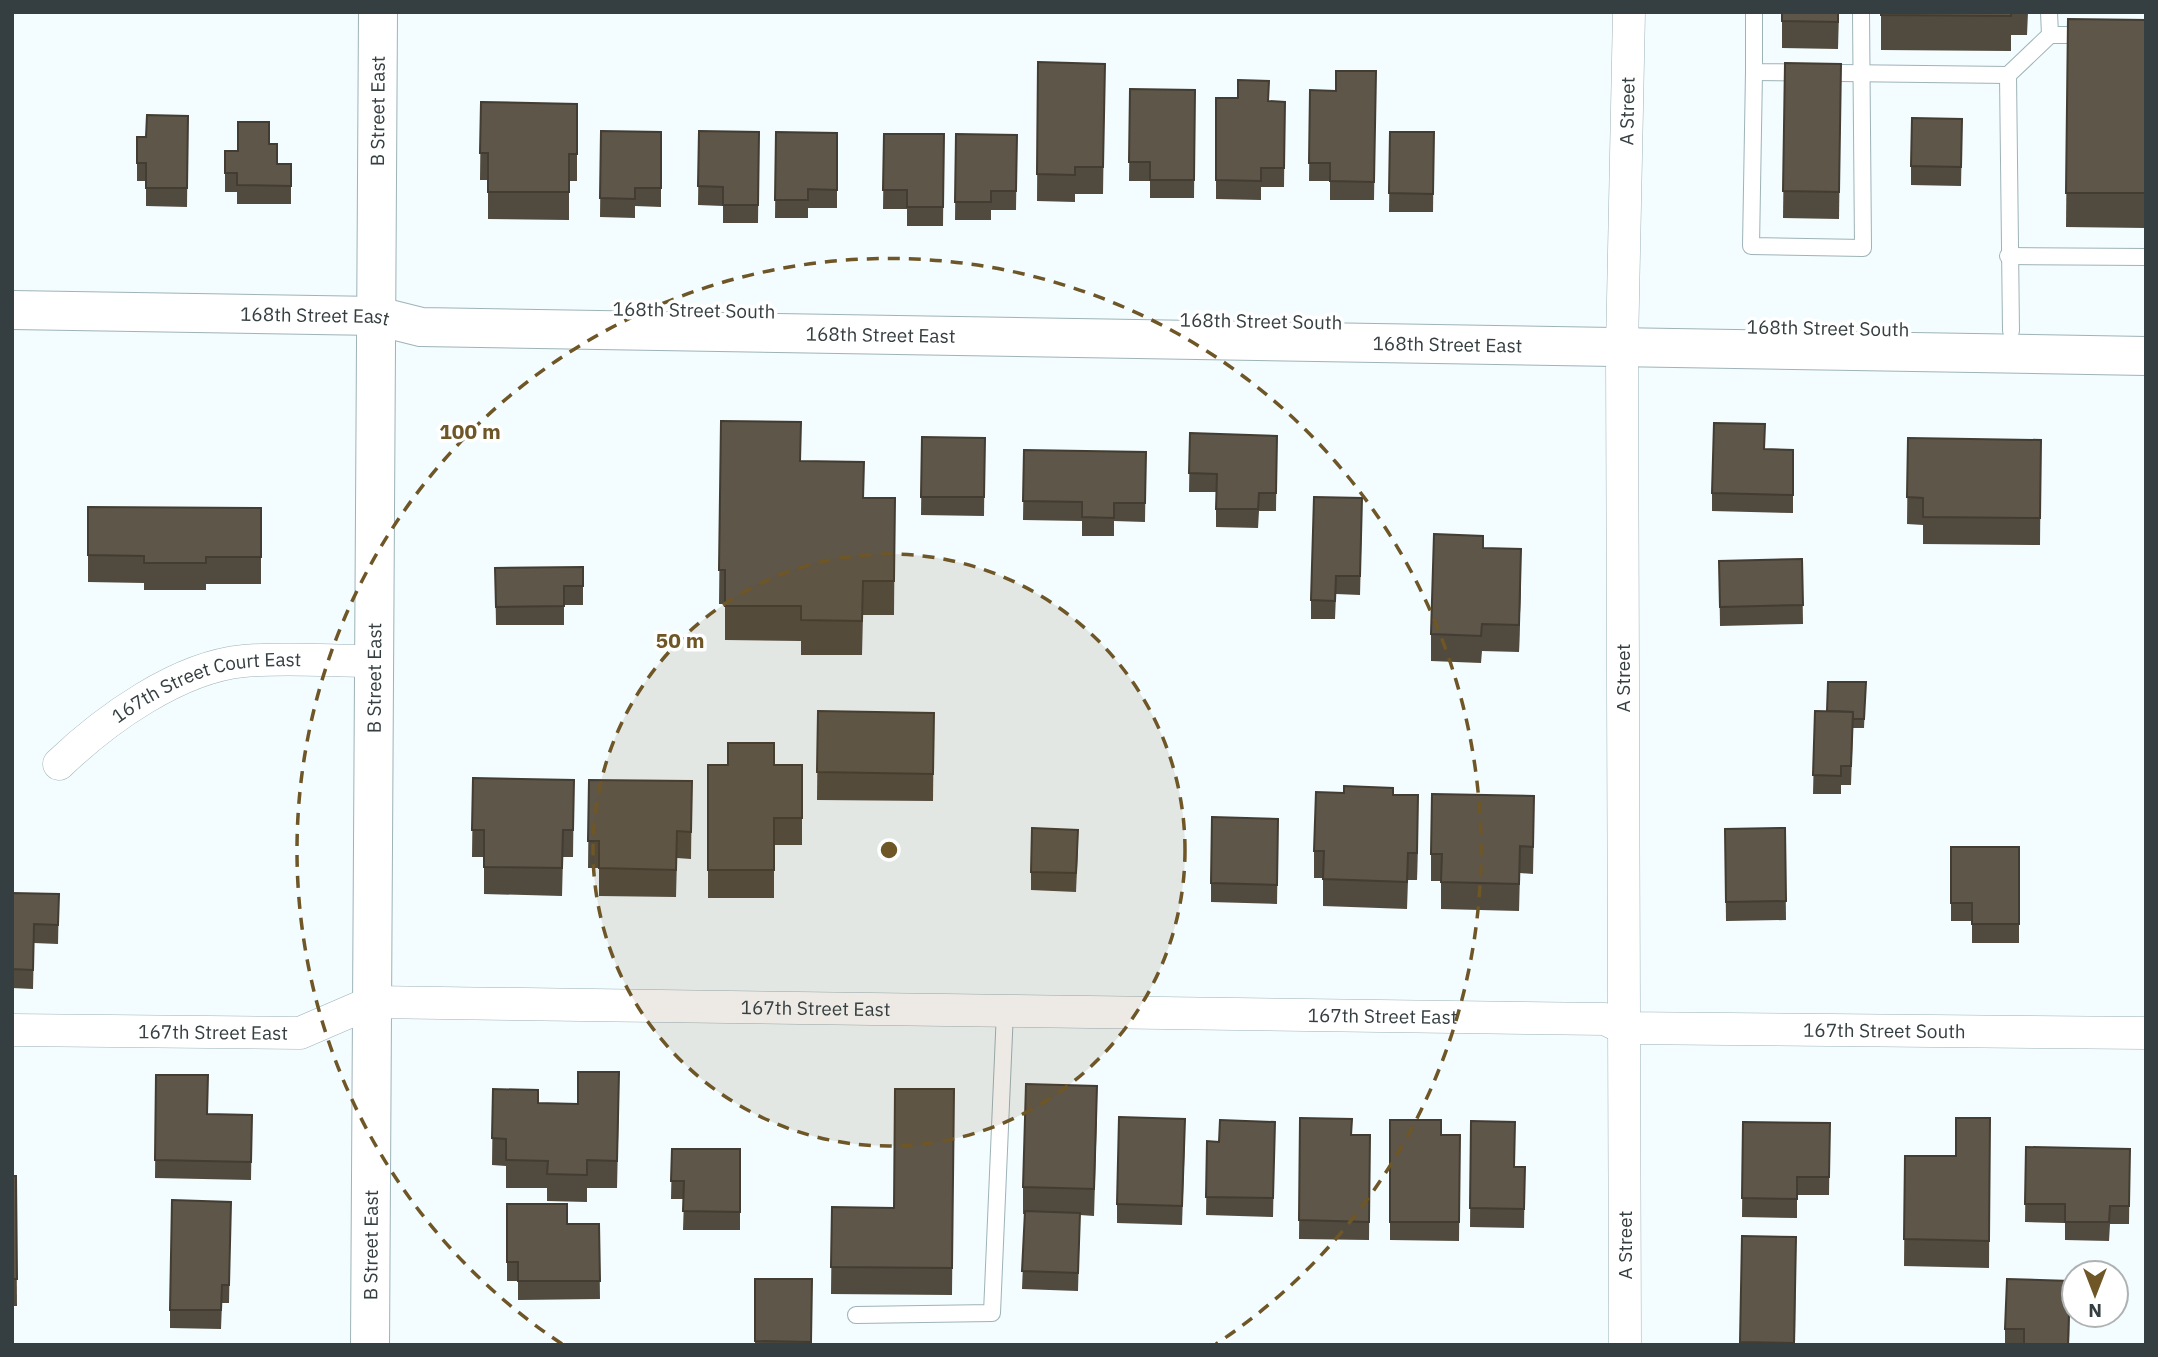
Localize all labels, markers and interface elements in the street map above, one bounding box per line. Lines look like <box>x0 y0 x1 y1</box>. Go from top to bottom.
street label: B Street East <box>365 56 390 166</box>
street label: A Street <box>1614 76 1640 146</box>
street label: 168th Street South <box>612 297 776 323</box>
street label: 168th Street East <box>240 302 392 331</box>
street label: 168th Street South <box>1179 308 1343 334</box>
street label: 168th Street South <box>1746 315 1910 341</box>
street label: 168th Street East <box>805 321 956 348</box>
street label: 168th Street East <box>1372 331 1523 358</box>
text: 100 m <box>439 417 501 445</box>
street label: B Street East <box>362 623 386 733</box>
text: 50 m <box>656 626 704 654</box>
street label: A Street <box>1611 644 1635 712</box>
street label: 167th Street Court East <box>107 647 302 728</box>
centre of rings <box>877 838 901 862</box>
street label: 167th Street East <box>740 995 891 1021</box>
street label: 167th Street East <box>1307 1003 1458 1029</box>
street label: 167th Street South <box>1803 1018 1966 1043</box>
street label: 167th Street East <box>138 1019 288 1045</box>
street label: B Street East <box>358 1190 383 1300</box>
street label: A Street <box>1613 1211 1637 1279</box>
north arrow <box>2060 1259 2130 1329</box>
text: N <box>2088 1299 2102 1323</box>

